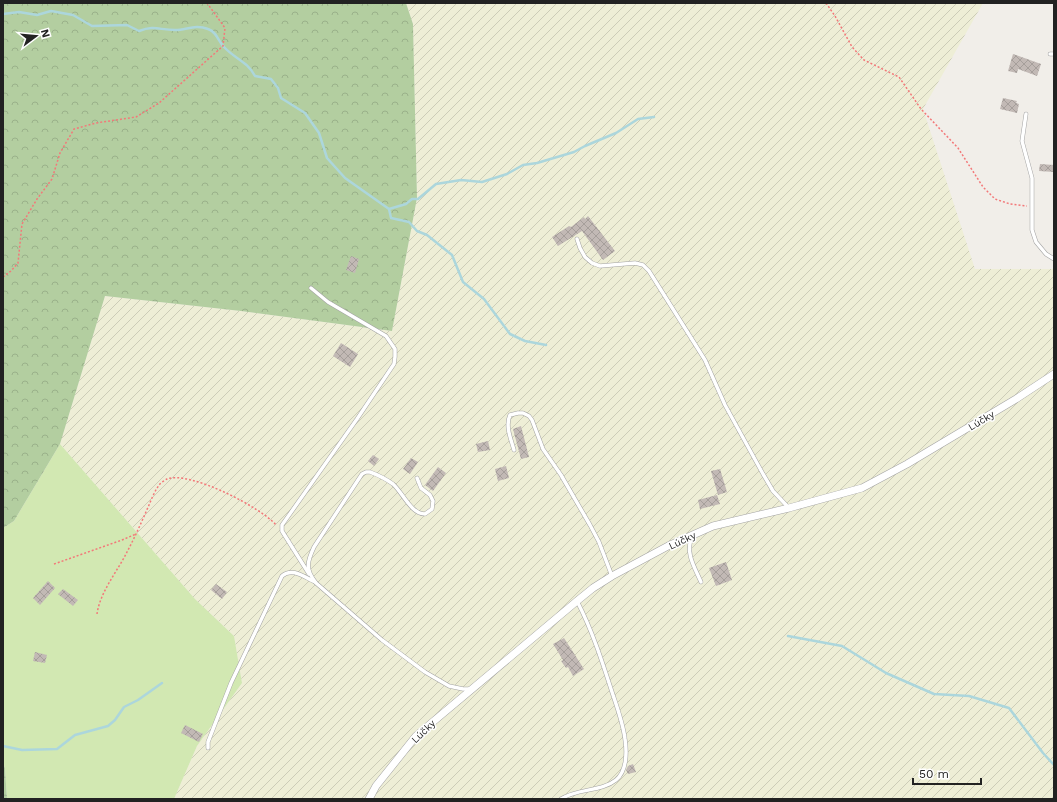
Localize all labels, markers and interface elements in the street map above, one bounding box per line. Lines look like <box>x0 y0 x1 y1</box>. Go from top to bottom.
north arrow <box>16 16 56 56</box>
text: N <box>38 28 53 39</box>
street label: Lúčky <box>966 408 997 432</box>
street label: Lúčky <box>667 529 698 551</box>
street label: Lúčky <box>409 717 438 745</box>
scale bar <box>913 760 981 786</box>
text: 50 m <box>919 767 949 781</box>

